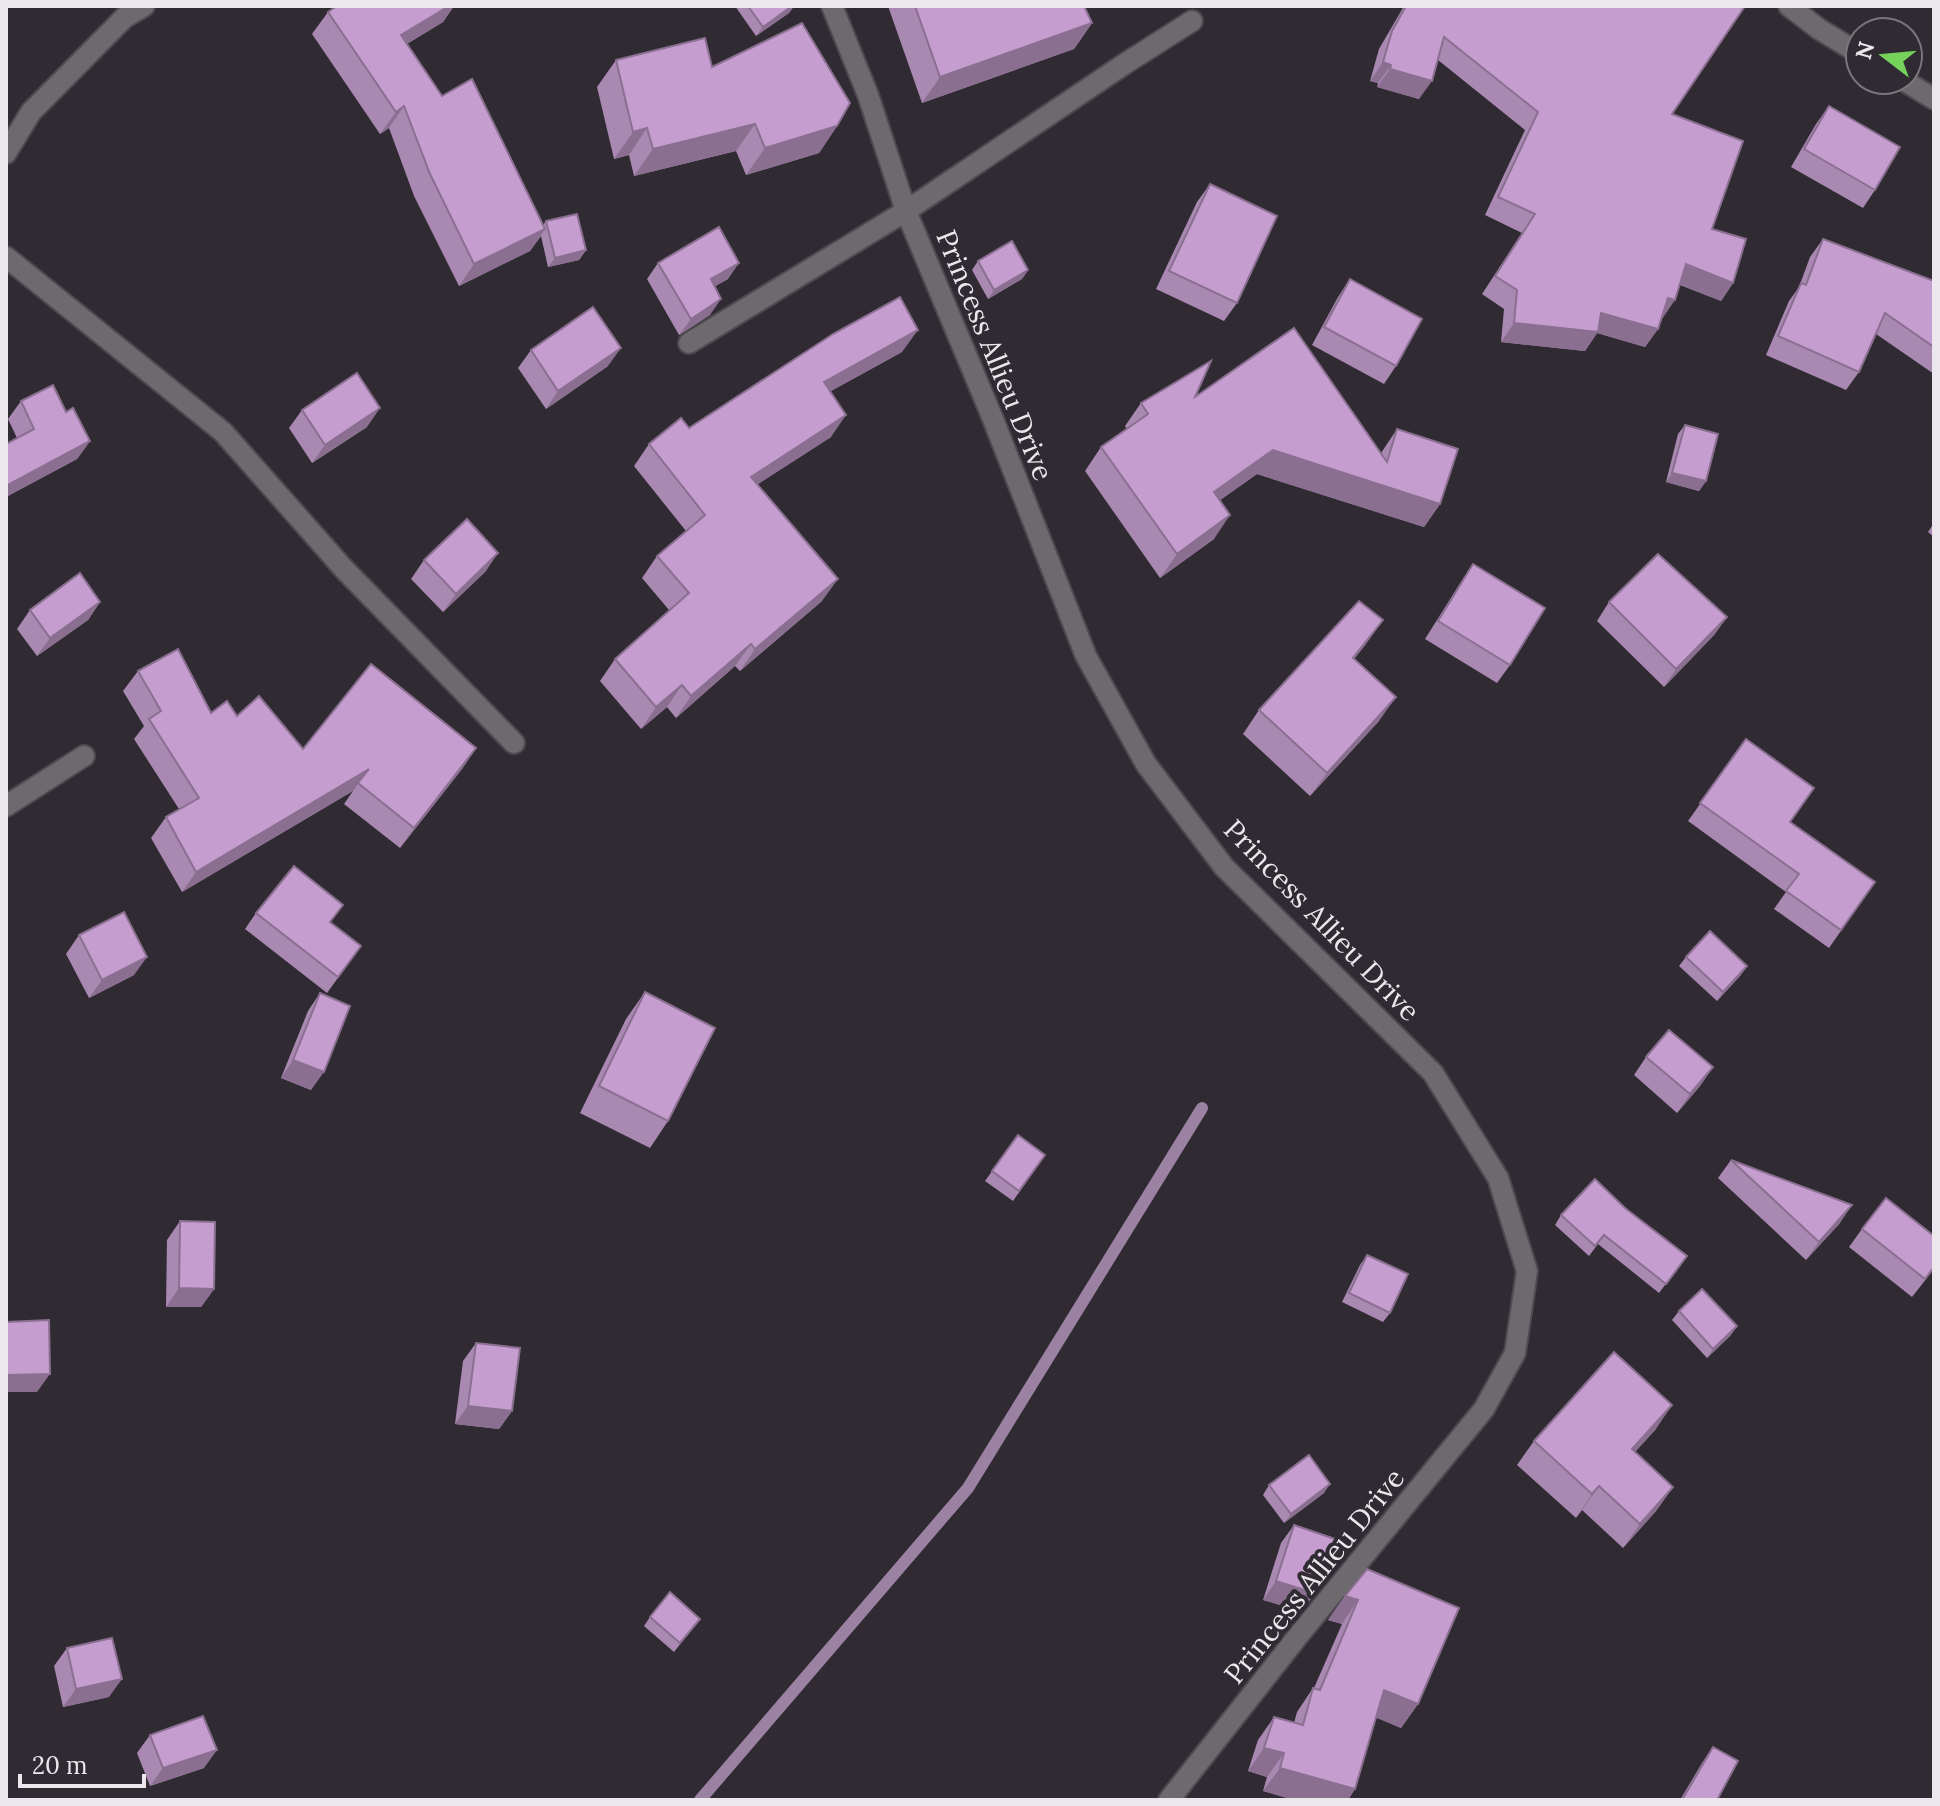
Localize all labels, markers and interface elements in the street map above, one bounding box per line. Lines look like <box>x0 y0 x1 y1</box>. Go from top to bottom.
north arrow <box>1844 16 1924 96</box>
text: N <box>1849 38 1881 63</box>
street label: Princess Allieu Drive <box>928 224 1062 486</box>
street label: Princess Allieu Drive <box>1216 811 1428 1029</box>
street label: Princess Allieu Drive <box>1216 1461 1412 1691</box>
scale bar <box>20 1738 144 1788</box>
text: 20 m <box>32 1750 88 1781</box>

